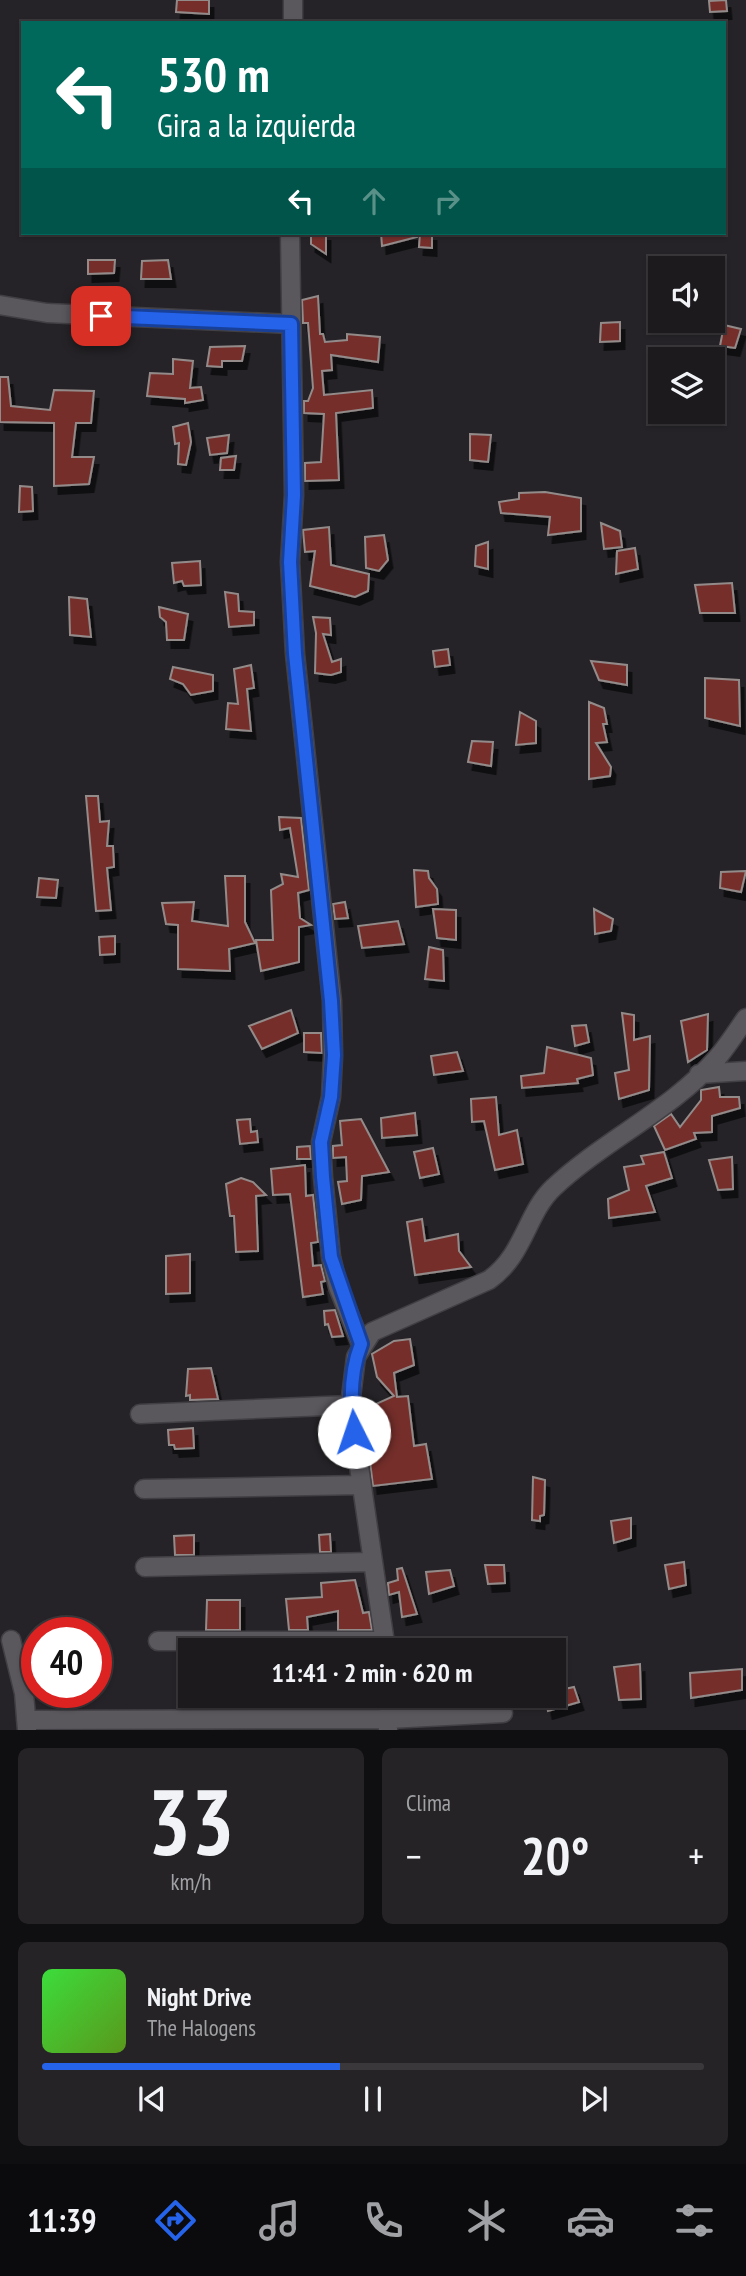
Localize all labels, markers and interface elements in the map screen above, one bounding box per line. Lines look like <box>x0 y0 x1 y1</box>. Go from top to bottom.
text: 530 m <box>157 42 270 106</box>
icon: left <box>42 49 133 140</box>
text: Gira a la izquierda <box>157 104 356 146</box>
icon: left <box>282 182 320 220</box>
icon: ahead <box>355 182 393 220</box>
icon: right <box>428 182 466 220</box>
map controls <box>648 256 725 424</box>
button: sound <box>648 256 725 333</box>
pin <box>71 286 131 346</box>
icon: arrive <box>82 297 120 335</box>
button: layers <box>648 347 725 424</box>
position arrow <box>317 1395 391 1469</box>
speed limit sign: 40 <box>21 1617 112 1708</box>
text: 11:41 · 2 min · 620 m <box>272 1656 472 1689</box>
text: 33 <box>148 1762 235 1880</box>
text: Clima <box>406 1788 451 1817</box>
text: 20° <box>521 1822 589 1889</box>
text: − <box>406 1831 422 1880</box>
text: + <box>688 1831 704 1880</box>
text: km/h <box>171 1867 211 1896</box>
text: Night Drive <box>147 1980 252 2013</box>
text: The Halogens <box>147 2013 256 2042</box>
icon: previous <box>133 2080 171 2118</box>
icon: pause <box>354 2080 392 2118</box>
icon: next <box>575 2080 613 2118</box>
icon: directions <box>151 2196 200 2245</box>
icon: music <box>255 2196 304 2245</box>
icon: phone <box>359 2196 408 2245</box>
icon: climate <box>462 2196 511 2245</box>
icon: car <box>566 2196 615 2245</box>
icon: filters <box>670 2196 719 2245</box>
text: 11:39 <box>27 2199 97 2241</box>

